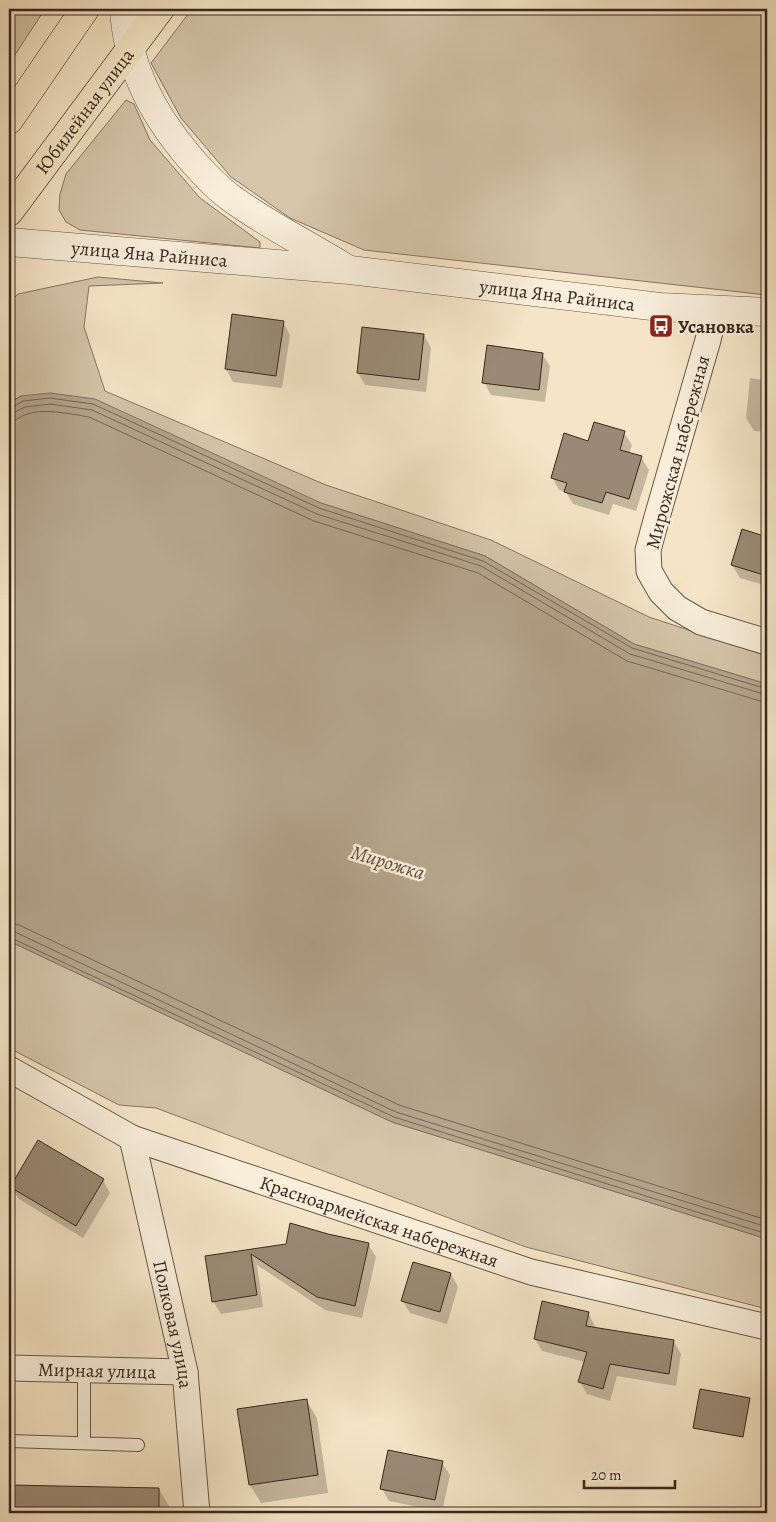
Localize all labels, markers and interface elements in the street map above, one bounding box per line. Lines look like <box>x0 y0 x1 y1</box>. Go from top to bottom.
street label: Юбилейная улица <box>30 43 141 180</box>
street label: улица Яна Райниса <box>69 235 229 274</box>
street label: улица Яна Райниса <box>477 273 637 318</box>
bus stop icon: Усановка <box>648 313 674 339</box>
place label: Усановка <box>678 314 755 340</box>
street label: Мирожская набережная <box>640 352 716 552</box>
water label: Мирожка <box>348 839 428 886</box>
street label: Красноармейская набережная <box>256 1170 502 1274</box>
street label: Полковая улица <box>146 1258 198 1390</box>
street label: Мирная улица <box>37 1357 157 1385</box>
scale bar <box>584 1457 675 1489</box>
text: 20 m <box>591 1465 622 1485</box>

